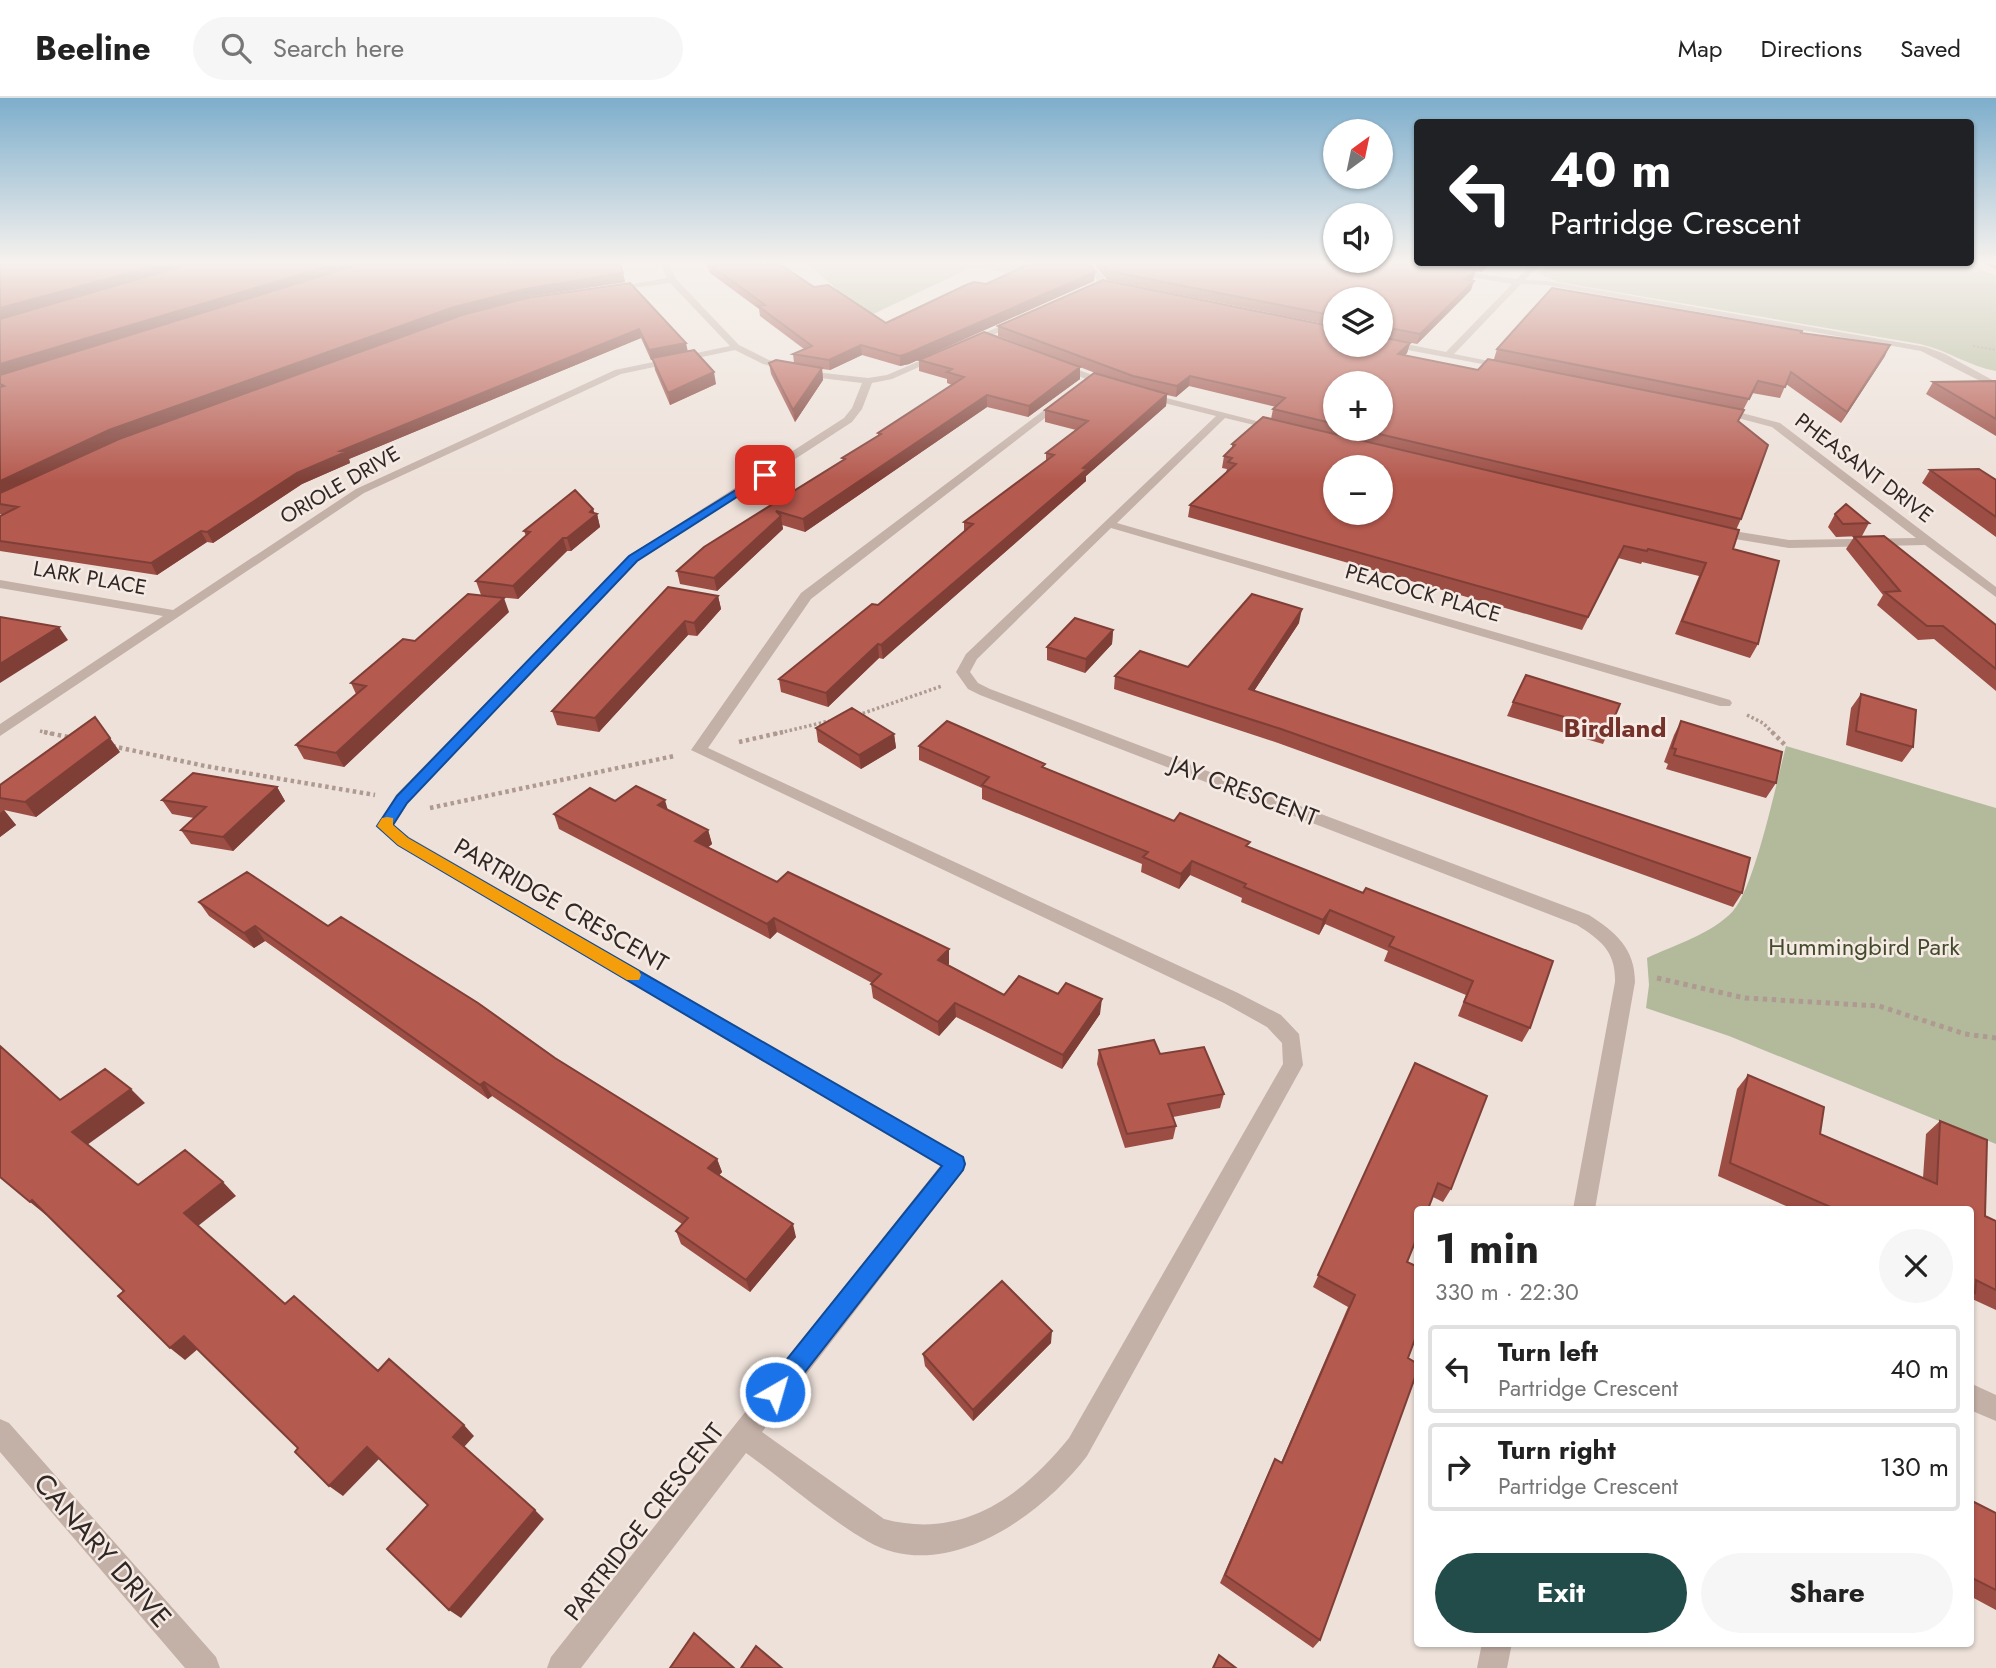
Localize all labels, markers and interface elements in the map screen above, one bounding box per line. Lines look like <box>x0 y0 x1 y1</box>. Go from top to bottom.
search box <box>193 17 683 80</box>
text: Beeline <box>35 25 151 72</box>
icon: search <box>217 29 255 67</box>
text: Search here <box>273 29 404 67</box>
text: Map <box>1678 31 1723 66</box>
text: Directions <box>1761 31 1862 66</box>
text: Saved <box>1900 31 1961 66</box>
north arrow <box>1323 119 1393 189</box>
map controls <box>1323 119 1393 525</box>
text: 40 m <box>1550 135 1672 205</box>
icon: left <box>1435 147 1526 238</box>
text: Partridge Crescent <box>1550 200 1801 246</box>
button: sound <box>1323 203 1393 273</box>
button: layers <box>1323 287 1393 357</box>
button: + <box>1323 371 1393 441</box>
street label: PHEASANT DRIVE <box>1789 406 1939 530</box>
street label: ORIOLE DRIVE <box>274 439 406 531</box>
pin <box>735 445 795 505</box>
button: − <box>1323 455 1393 525</box>
icon: arrive <box>746 456 784 494</box>
street label: LARK PLACE <box>31 553 149 603</box>
street label: PEACOCK PLACE <box>1342 556 1504 630</box>
district label: Birdland <box>1563 709 1667 747</box>
street label: JAY CRESCENT <box>1162 745 1323 835</box>
street label: PARTRIDGE CRESCENT <box>448 829 675 980</box>
park label: Hummingbird Park <box>1768 929 1960 964</box>
text: 1 min <box>1435 1218 1539 1279</box>
button: close <box>1879 1229 1953 1303</box>
text: 330 m · 22:30 <box>1435 1275 1579 1309</box>
text: Turn left <box>1498 1333 1598 1371</box>
icon: left <box>1439 1350 1477 1388</box>
text: 40 m <box>1890 1350 1949 1388</box>
position arrow <box>738 1355 812 1429</box>
text: Partridge Crescent <box>1498 1371 1678 1405</box>
street label: PARTRIDGE CRESCENT <box>555 1415 732 1628</box>
text: Turn right <box>1498 1431 1616 1469</box>
icon: right <box>1439 1448 1477 1486</box>
text: 130 m <box>1879 1448 1949 1486</box>
street label: CANARY DRIVE <box>24 1464 181 1636</box>
text: Partridge Crescent <box>1498 1469 1678 1503</box>
button: Exit <box>1435 1553 1687 1633</box>
button: Share <box>1701 1553 1953 1633</box>

